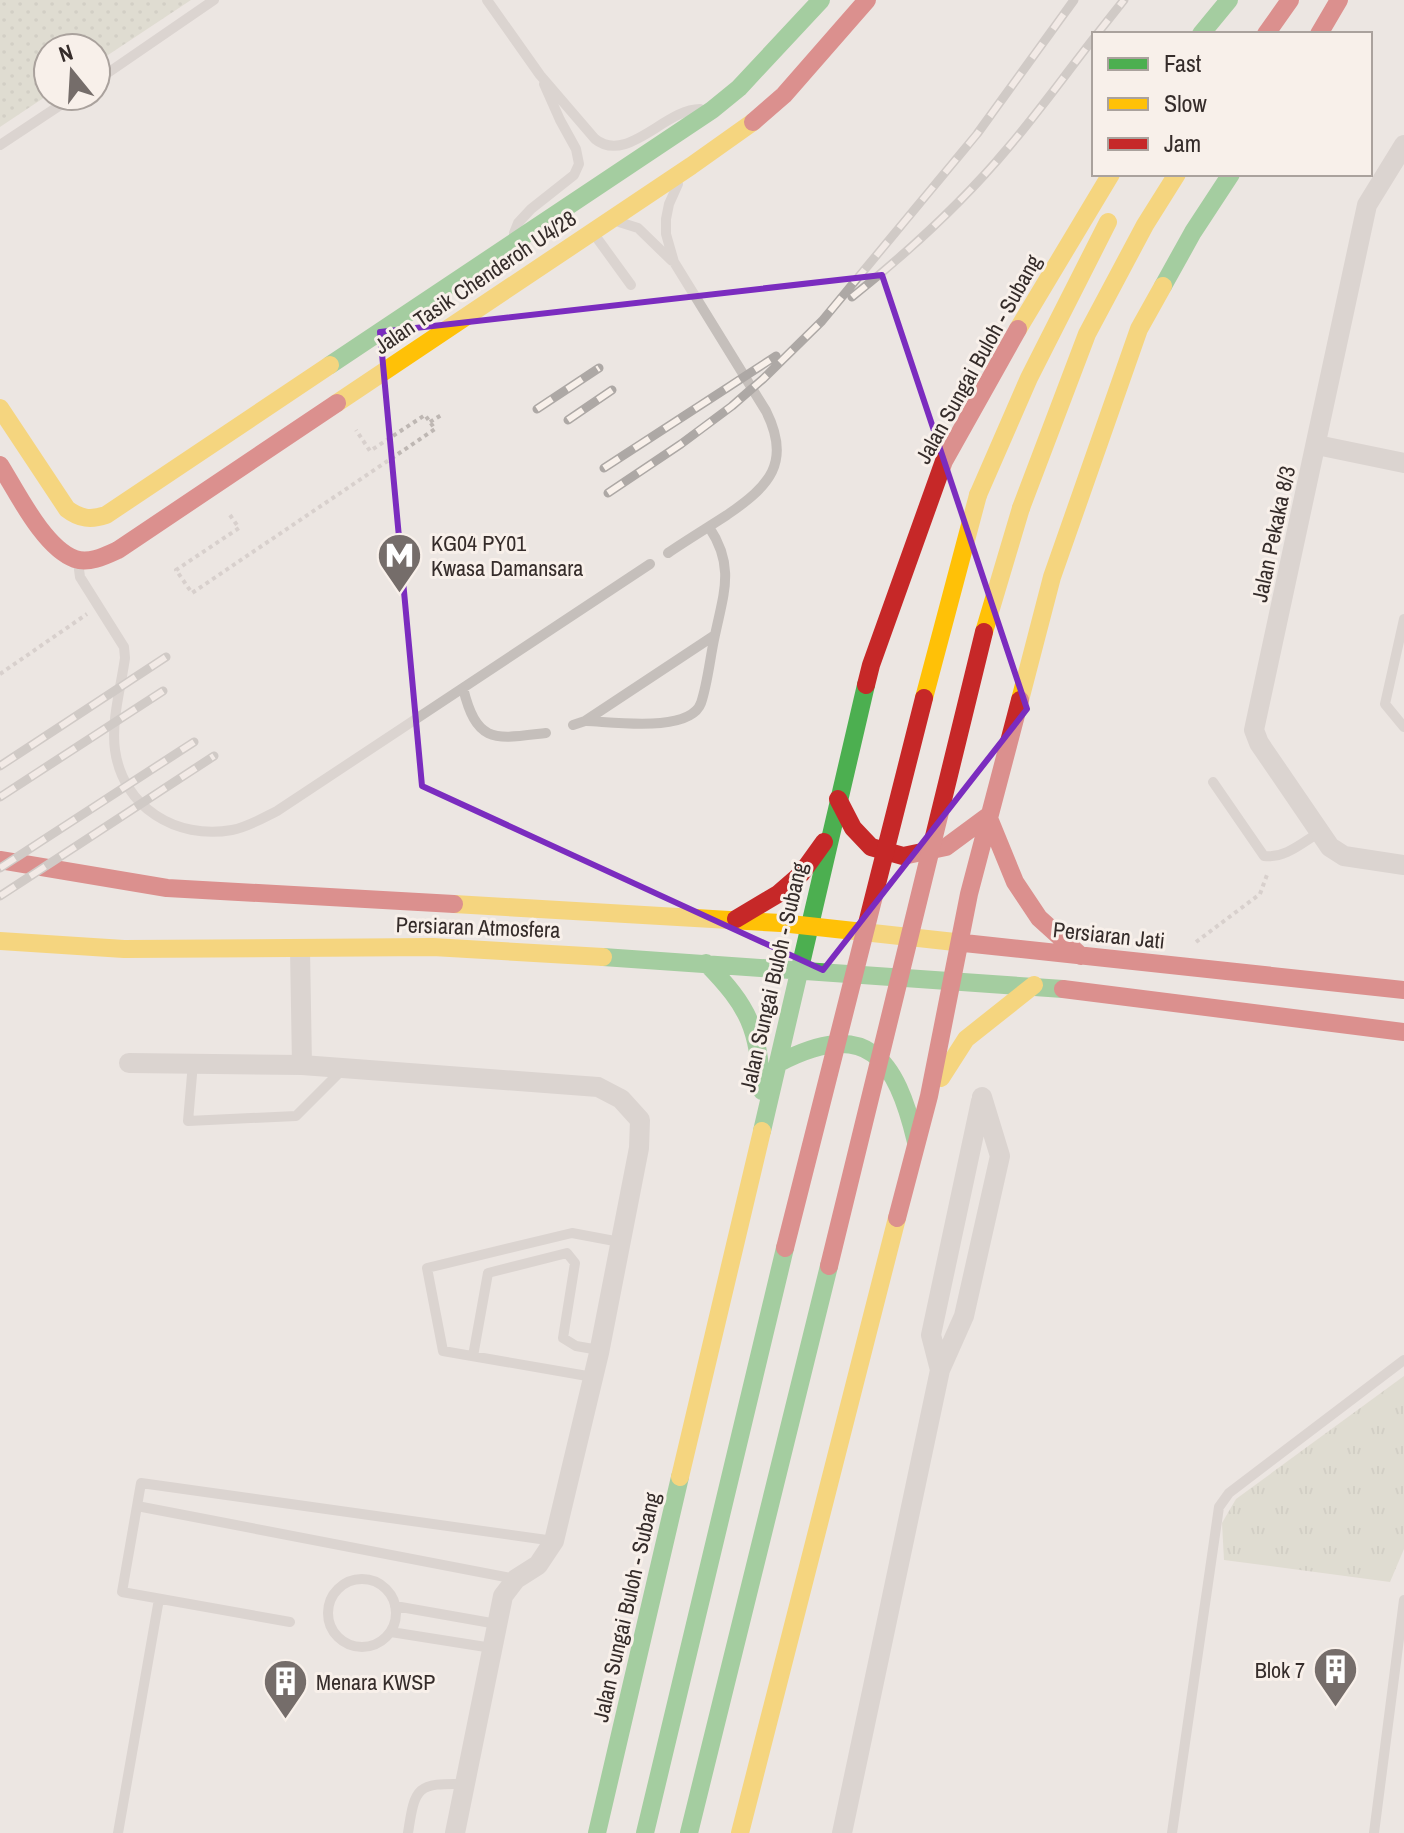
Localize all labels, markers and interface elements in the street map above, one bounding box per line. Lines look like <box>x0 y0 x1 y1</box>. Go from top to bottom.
north arrow <box>32 32 112 112</box>
legend <box>1092 32 1372 176</box>
text: N <box>55 37 77 69</box>
text: Fast <box>1164 47 1202 79</box>
text: Slow <box>1164 87 1207 119</box>
text: Jam <box>1164 127 1201 159</box>
street label: Jalan Tasik Chenderoh U4/28 <box>368 203 582 361</box>
street label: Jalan Sungai Buloh - Subang <box>908 249 1048 469</box>
street label: Jalan Pekaka 8/3 <box>1244 463 1302 605</box>
place label: KG04 PY01 Kwasa Damansara <box>431 528 583 583</box>
metro station icon: KG04 PY01 Kwasa Damansara <box>376 532 424 595</box>
street label: Jalan Sungai Buloh - Subang <box>732 859 814 1095</box>
street label: Persiaran Atmosfera <box>395 909 561 945</box>
street label: Persiaran Jati <box>1052 914 1166 956</box>
street label: Jalan Sungai Buloh - Subang <box>585 1489 667 1725</box>
building icon: Blok 7 <box>1312 1646 1360 1709</box>
place label: Blok 7 <box>1255 1655 1305 1685</box>
building icon: Menara KWSP <box>261 1658 309 1721</box>
place label: Menara KWSP <box>316 1667 435 1697</box>

